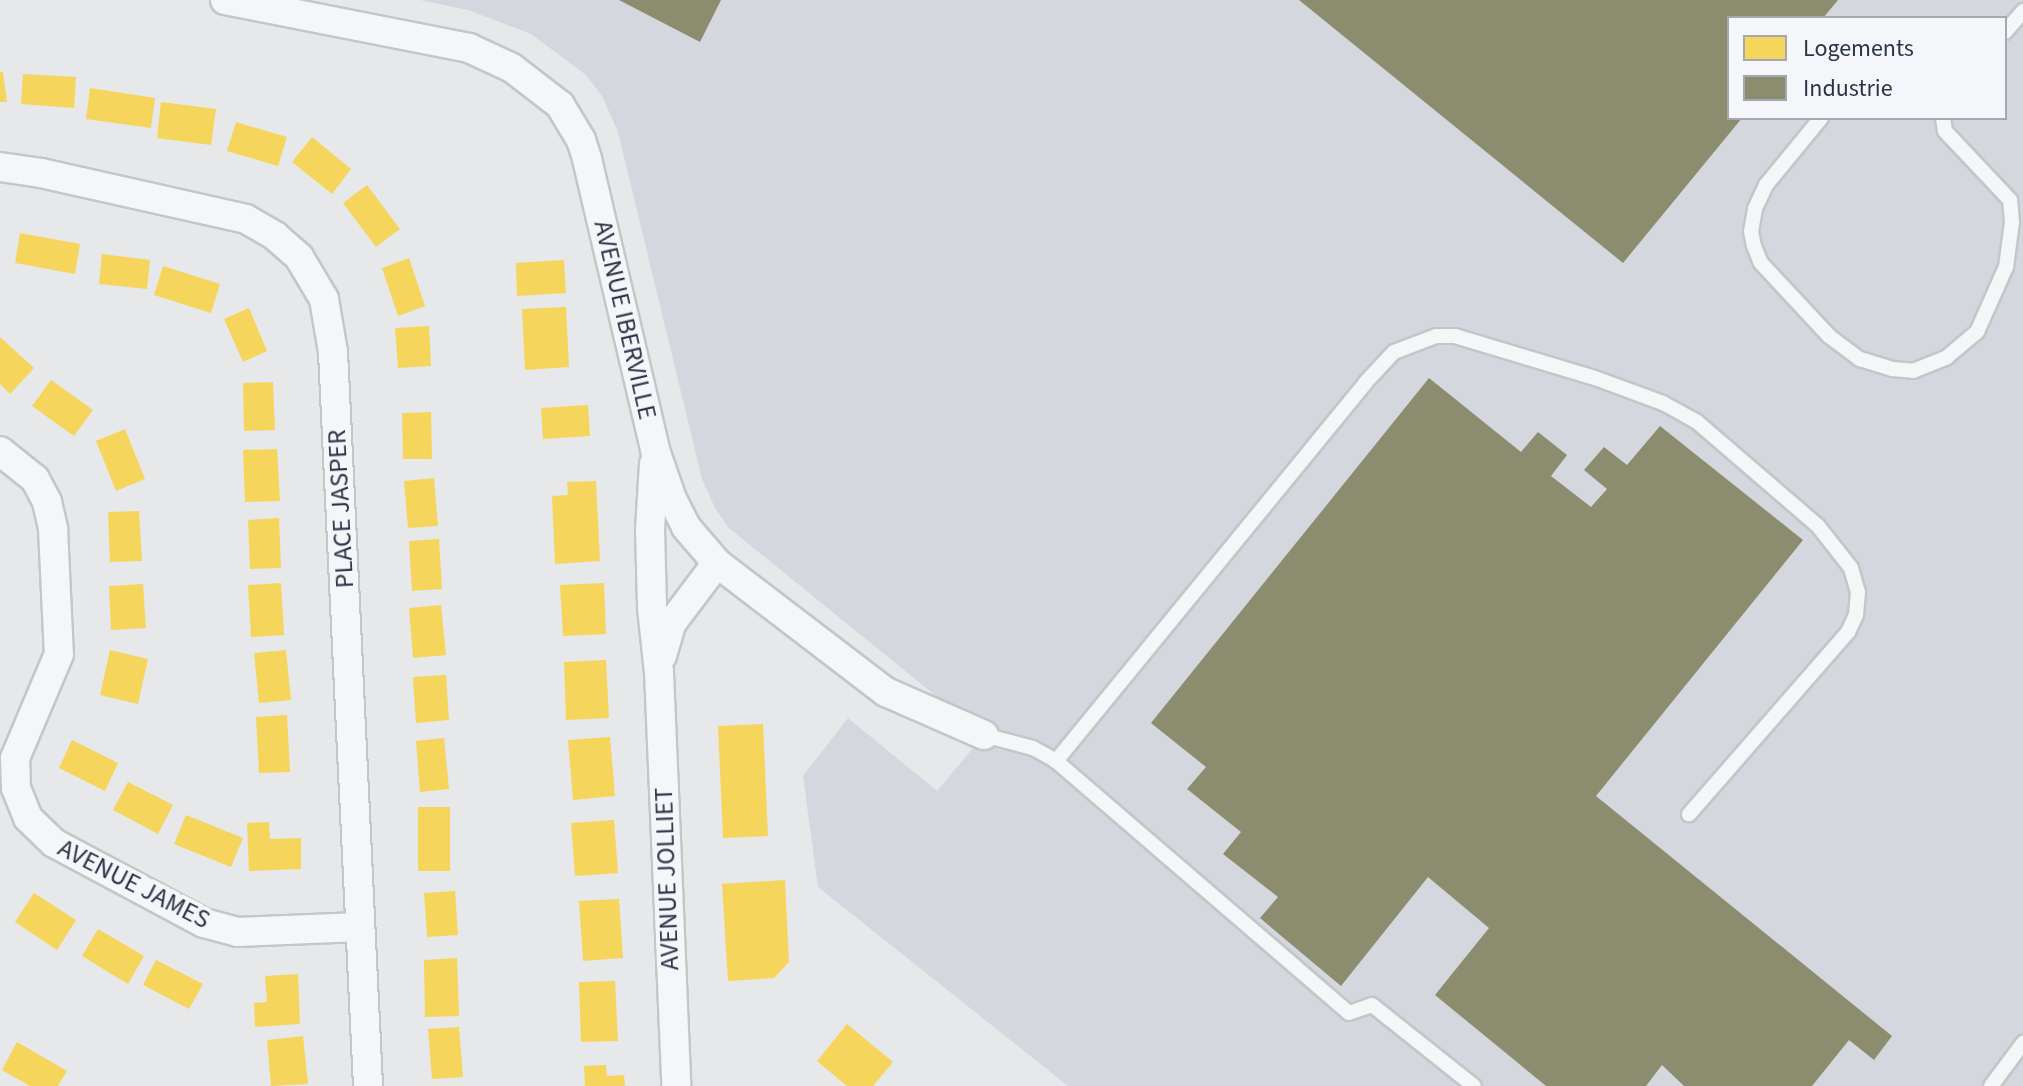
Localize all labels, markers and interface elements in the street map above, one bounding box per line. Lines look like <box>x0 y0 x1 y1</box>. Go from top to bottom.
legend <box>1727 16 2007 120</box>
text: Logements <box>1803 31 1914 66</box>
text: Industrie <box>1803 71 1893 106</box>
street label: AVENUE IBERVILLE <box>587 217 663 423</box>
street label: PLACE JASPER <box>321 429 361 589</box>
street label: AVENUE JOLLIET <box>648 787 686 971</box>
street label: AVENUE JAMES <box>53 832 215 936</box>

